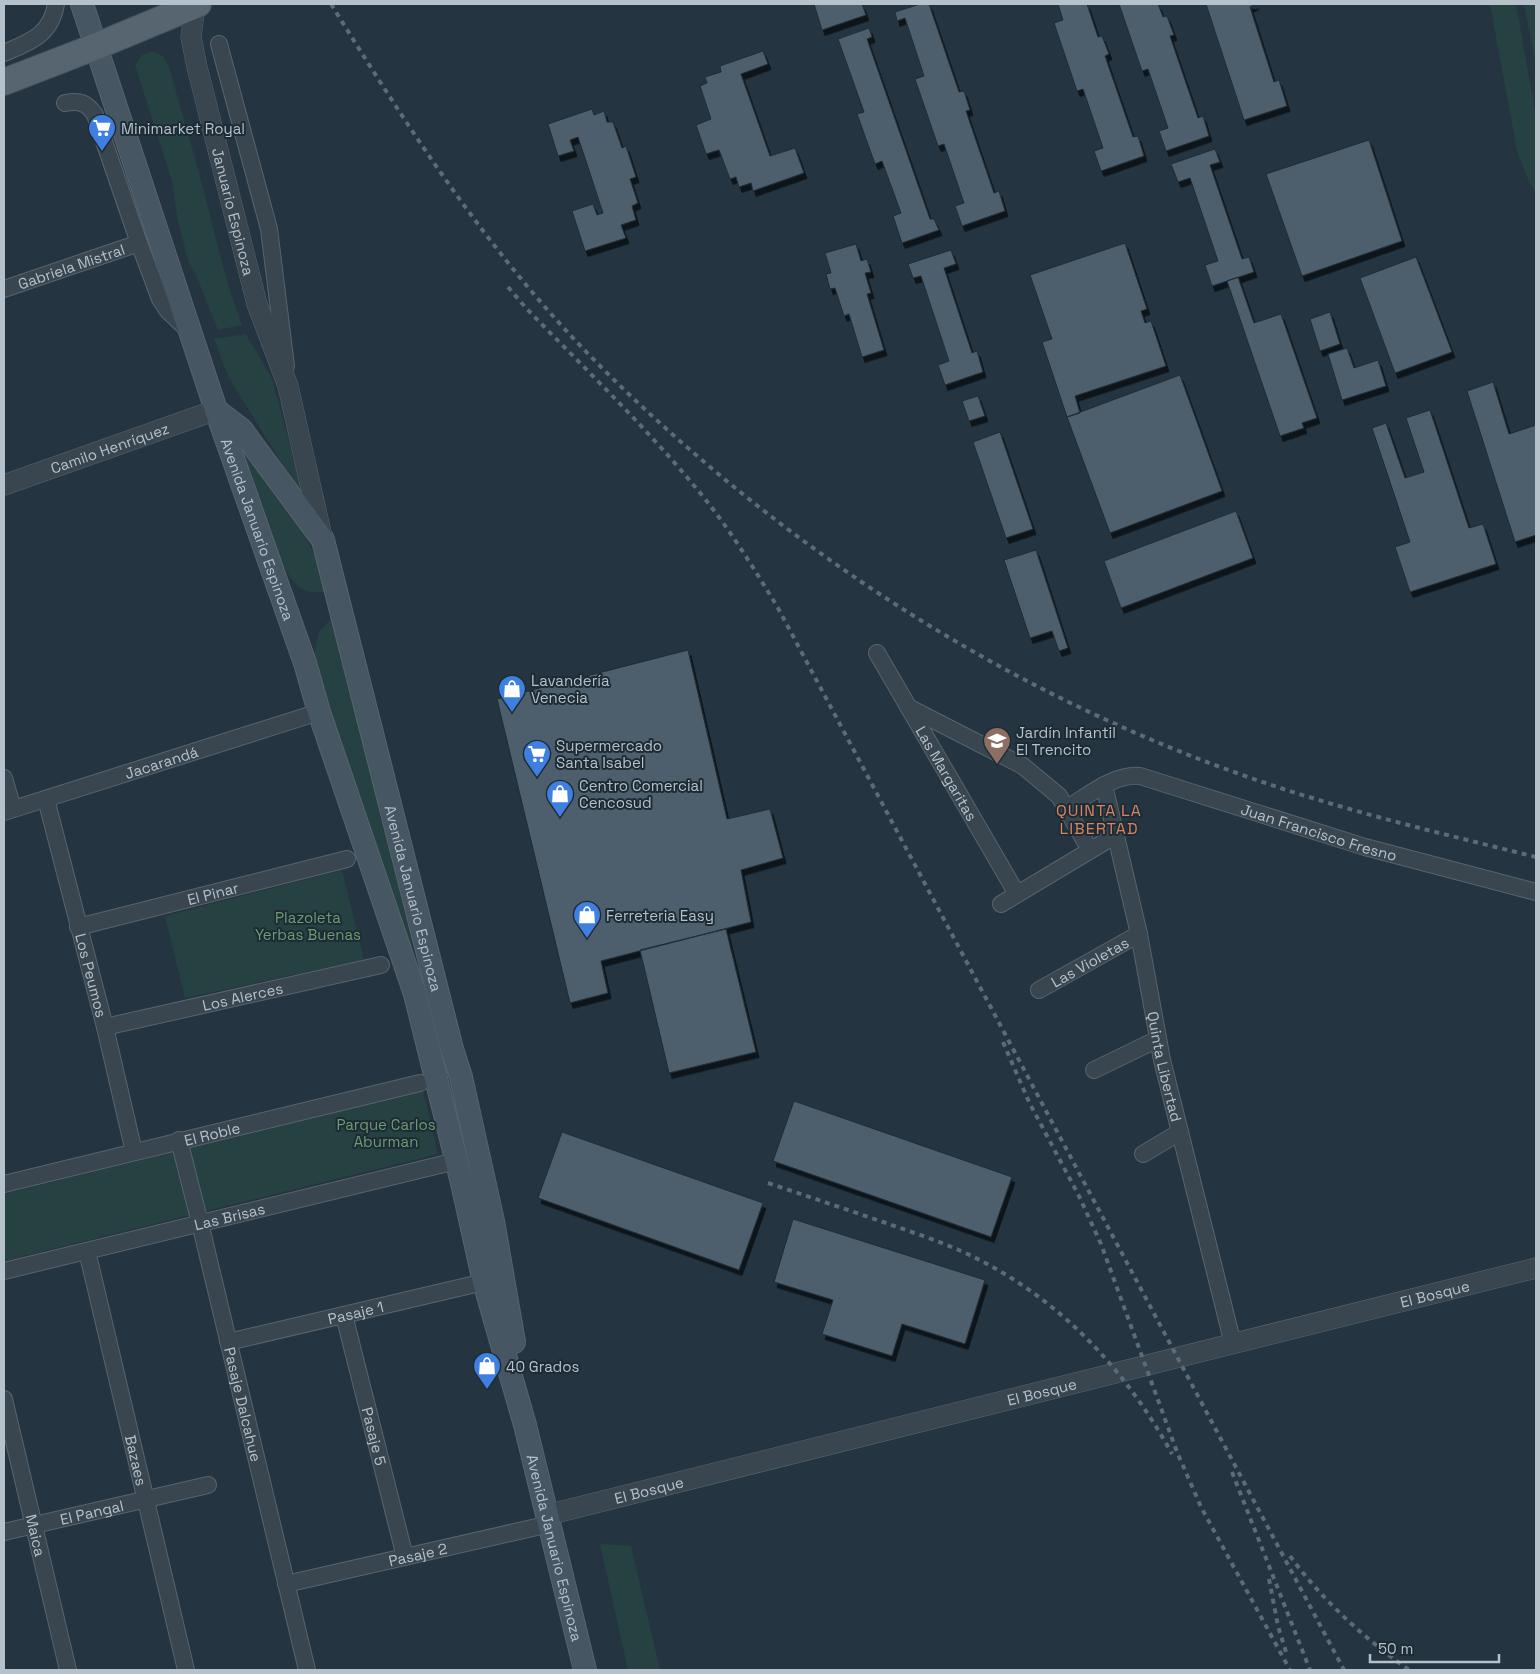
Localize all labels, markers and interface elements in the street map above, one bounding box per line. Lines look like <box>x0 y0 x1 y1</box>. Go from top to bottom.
supermarket icon: Minimarket Royal <box>87 113 117 152</box>
place label: Minimarket Royal <box>121 119 245 138</box>
street label: Januario Espinoza <box>208 146 259 278</box>
street label: Gabriela Mistral <box>15 239 127 293</box>
street label: Camilo Henríquez <box>48 418 171 477</box>
street label: Avenida Januario Espinoza <box>217 436 299 623</box>
place label: Lavandería Venecia <box>531 671 610 707</box>
shop icon: Lavandería Venecia <box>497 674 527 713</box>
street label: Las Margaritas <box>912 722 982 824</box>
place label: Jardín Infantil El Trencito <box>1016 723 1116 759</box>
school or university icon: Jardín Infantil El Trencito <box>982 726 1012 765</box>
place label: Supermercado Santa Isabel <box>556 736 662 772</box>
supermarket icon: Supermercado Santa Isabel <box>522 739 552 778</box>
street label: Jacarandá <box>122 741 201 783</box>
place label: Centro Comercial Cencosud <box>579 776 703 812</box>
shop icon: Centro Comercial Cencosud <box>545 779 575 818</box>
street label: Juan Francisco Fresno <box>1239 799 1399 865</box>
district label: QUINTA LA LIBERTAD <box>1056 800 1142 839</box>
street label: Avenida Januario Espinoza <box>381 803 447 994</box>
street label: El Pinar <box>185 877 241 909</box>
shop icon: Ferreteria Easy <box>572 900 602 939</box>
place label: Ferreteria Easy <box>606 906 714 925</box>
park label: Plazoleta Yerbas Buenas <box>255 908 361 944</box>
street label: Los Peumos <box>72 931 112 1019</box>
street label: Las Violetas <box>1047 932 1132 991</box>
street label: Los Alerces <box>200 978 285 1014</box>
street label: Quinta Libertad <box>1144 1010 1187 1123</box>
park label: Parque Carlos Aburman <box>336 1115 436 1151</box>
street label: El Roble <box>182 1118 242 1149</box>
street label: Las Brisas <box>192 1198 267 1234</box>
street label: El Bosque <box>1398 1275 1472 1311</box>
street label: Pasaje 1 <box>326 1296 385 1328</box>
street label: Pasaje Dalcahue <box>220 1345 266 1464</box>
shop icon: 40 Grados <box>472 1351 502 1390</box>
place label: 40 Grados <box>506 1357 579 1376</box>
street label: El Bosque <box>1005 1374 1079 1409</box>
street label: Pasaje 5 <box>358 1405 391 1467</box>
street label: Bazaes <box>121 1433 152 1488</box>
street label: Avenida Januario Espinoza <box>523 1452 587 1644</box>
street label: El Bosque <box>612 1472 686 1507</box>
street label: El Pangal <box>58 1495 125 1528</box>
street label: Maica <box>22 1512 50 1559</box>
street label: Pasaje 2 <box>387 1538 449 1570</box>
scale bar <box>1370 1632 1499 1664</box>
text: 50 m <box>1378 1639 1413 1658</box>

